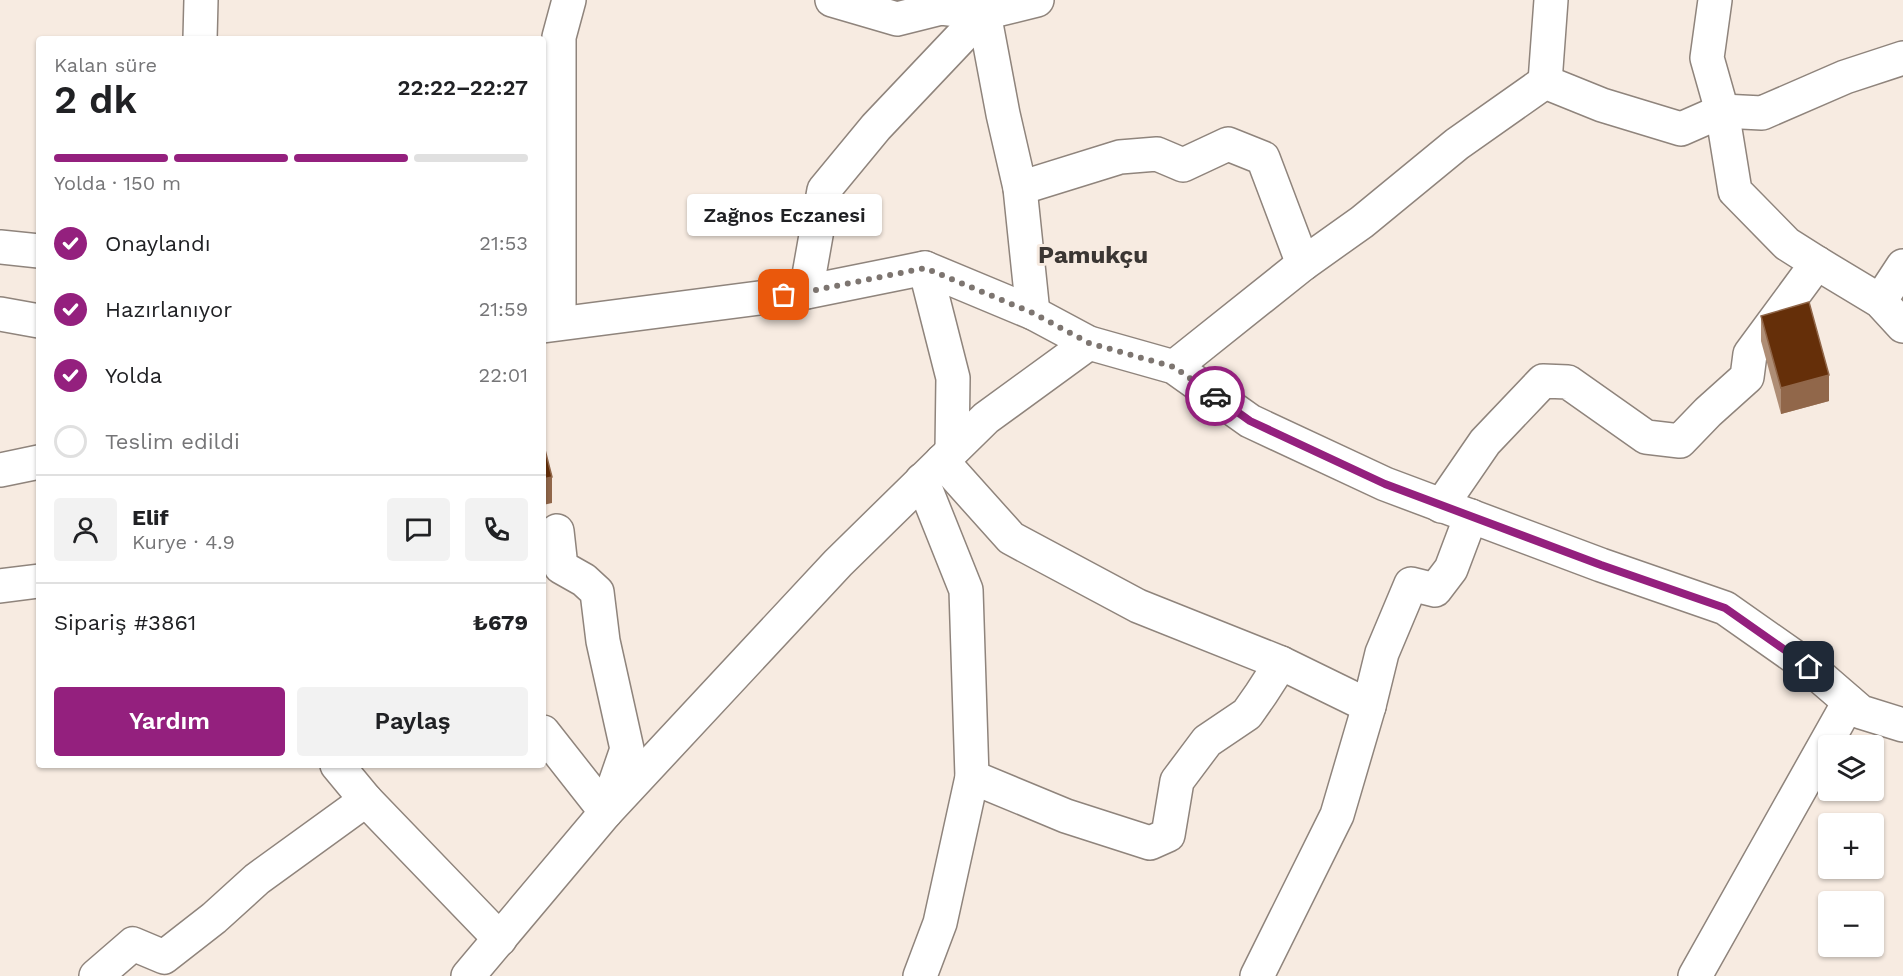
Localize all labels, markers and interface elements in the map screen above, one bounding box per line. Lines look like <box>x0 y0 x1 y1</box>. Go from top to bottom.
text: Kalan süre <box>54 53 157 77</box>
text: 22:22–22:27 <box>397 75 528 100</box>
text: 2 dk <box>54 77 137 122</box>
text: Yolda · 150 m <box>54 171 181 195</box>
callout: Zağnos Eczanesi <box>686 193 882 235</box>
text: Zağnos Eczanesi <box>703 203 866 227</box>
icon: check <box>54 227 87 260</box>
text: Onaylandı <box>105 231 211 256</box>
text: 21:53 <box>479 231 528 255</box>
district label: Pamukçu <box>1038 241 1148 269</box>
pin <box>758 269 809 320</box>
icon: bag <box>767 278 800 311</box>
icon: check <box>54 293 87 326</box>
text: Hazırlanıyor <box>105 297 232 322</box>
text: 21:59 <box>479 297 528 321</box>
icon: check <box>54 359 87 392</box>
text: Yolda <box>105 363 162 388</box>
text: 22:01 <box>479 363 528 387</box>
courier <box>1185 366 1245 426</box>
icon: car <box>1199 380 1232 413</box>
text: Teslim edildi <box>105 429 240 454</box>
button: person <box>54 498 117 561</box>
button: chat <box>387 498 450 561</box>
button: phone <box>465 498 528 561</box>
text: Elif <box>132 505 169 530</box>
text: Kurye · 4.9 <box>132 530 235 554</box>
text: Sipariş #3861 <box>54 610 196 635</box>
text: ₺679 <box>472 610 528 635</box>
pin <box>1783 641 1834 692</box>
icon: home <box>1792 650 1825 683</box>
button: Yardım <box>54 687 285 756</box>
button: Paylaş <box>297 687 528 756</box>
map controls <box>1818 735 1884 957</box>
button: layers <box>1818 735 1884 801</box>
button: + <box>1818 813 1884 879</box>
button: − <box>1818 891 1884 957</box>

